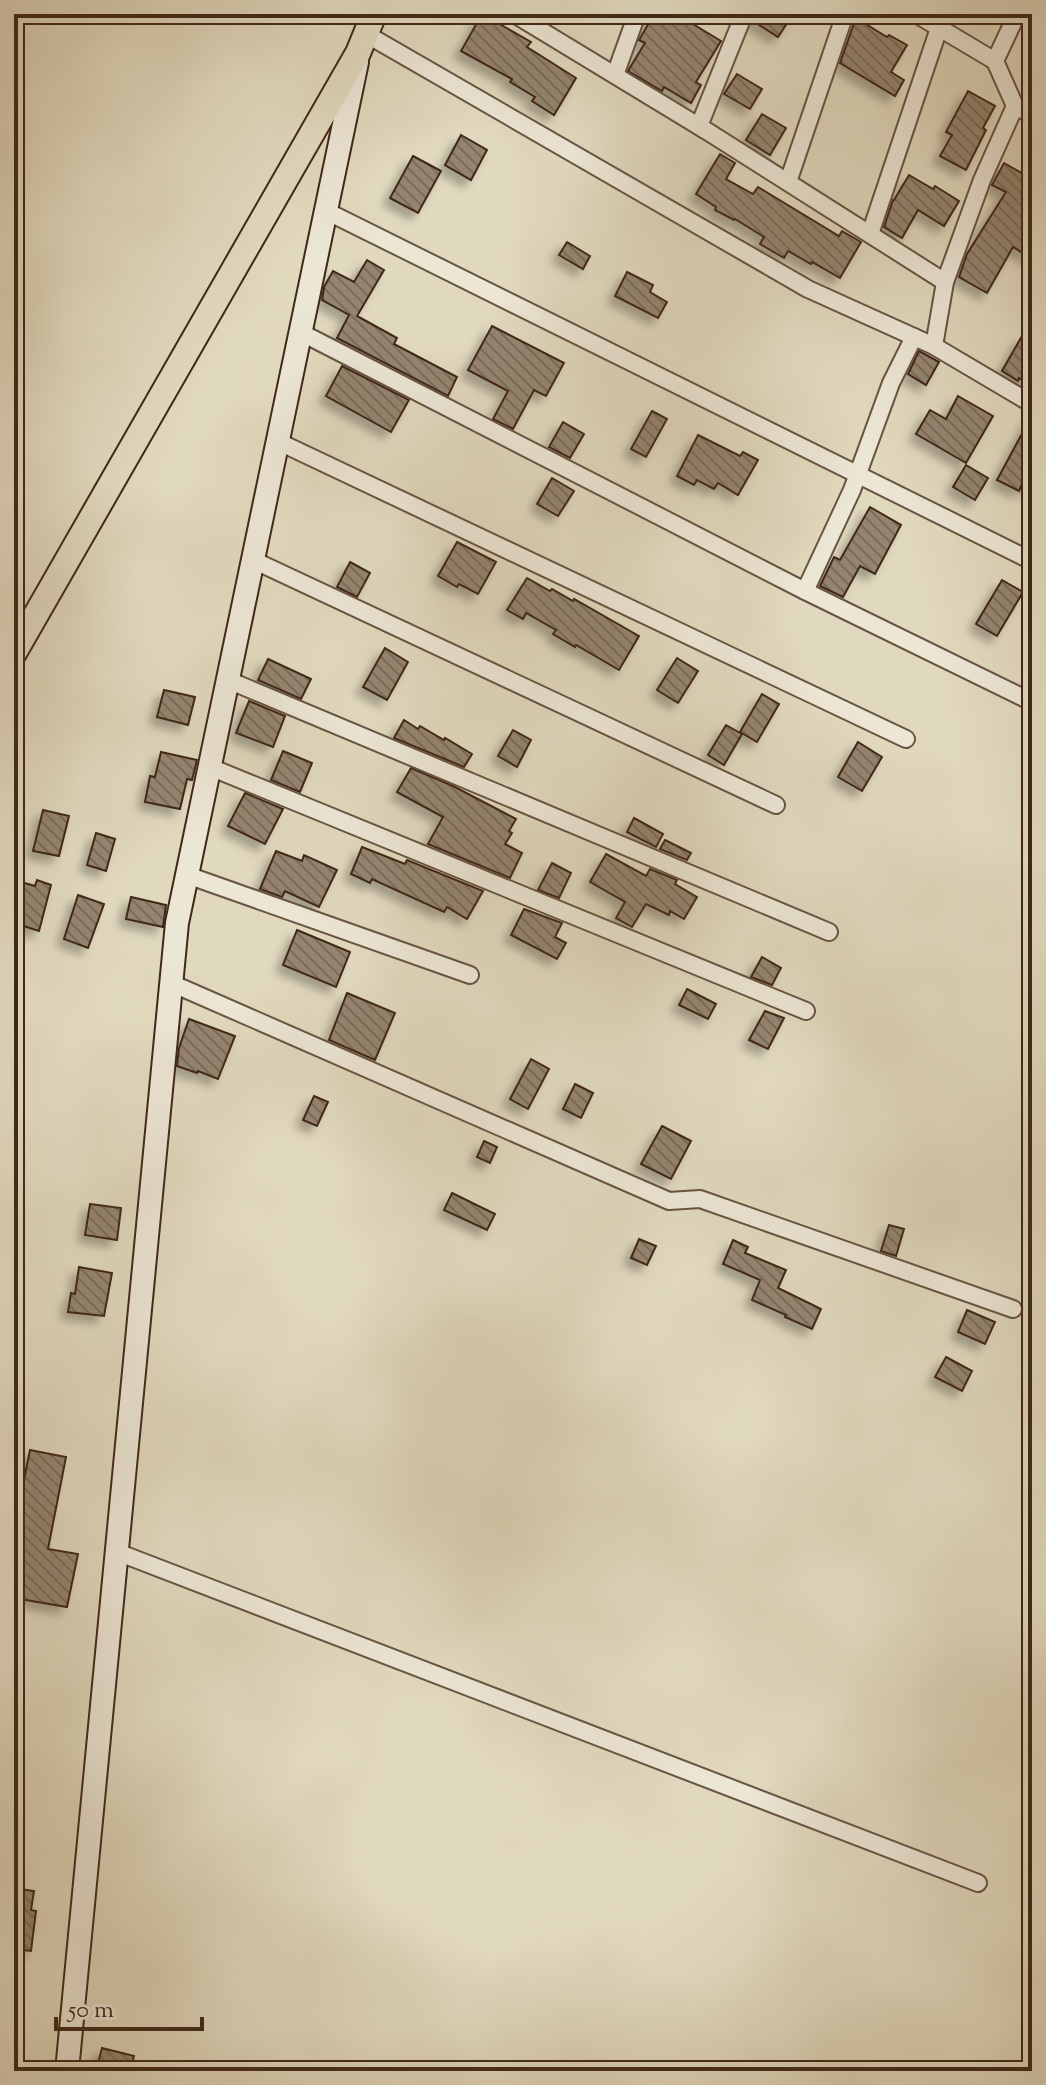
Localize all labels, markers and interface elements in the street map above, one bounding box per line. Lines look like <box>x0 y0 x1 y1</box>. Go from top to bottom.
scale bar <box>56 1981 202 2031</box>
text: 50 m <box>66 1994 114 2028</box>

